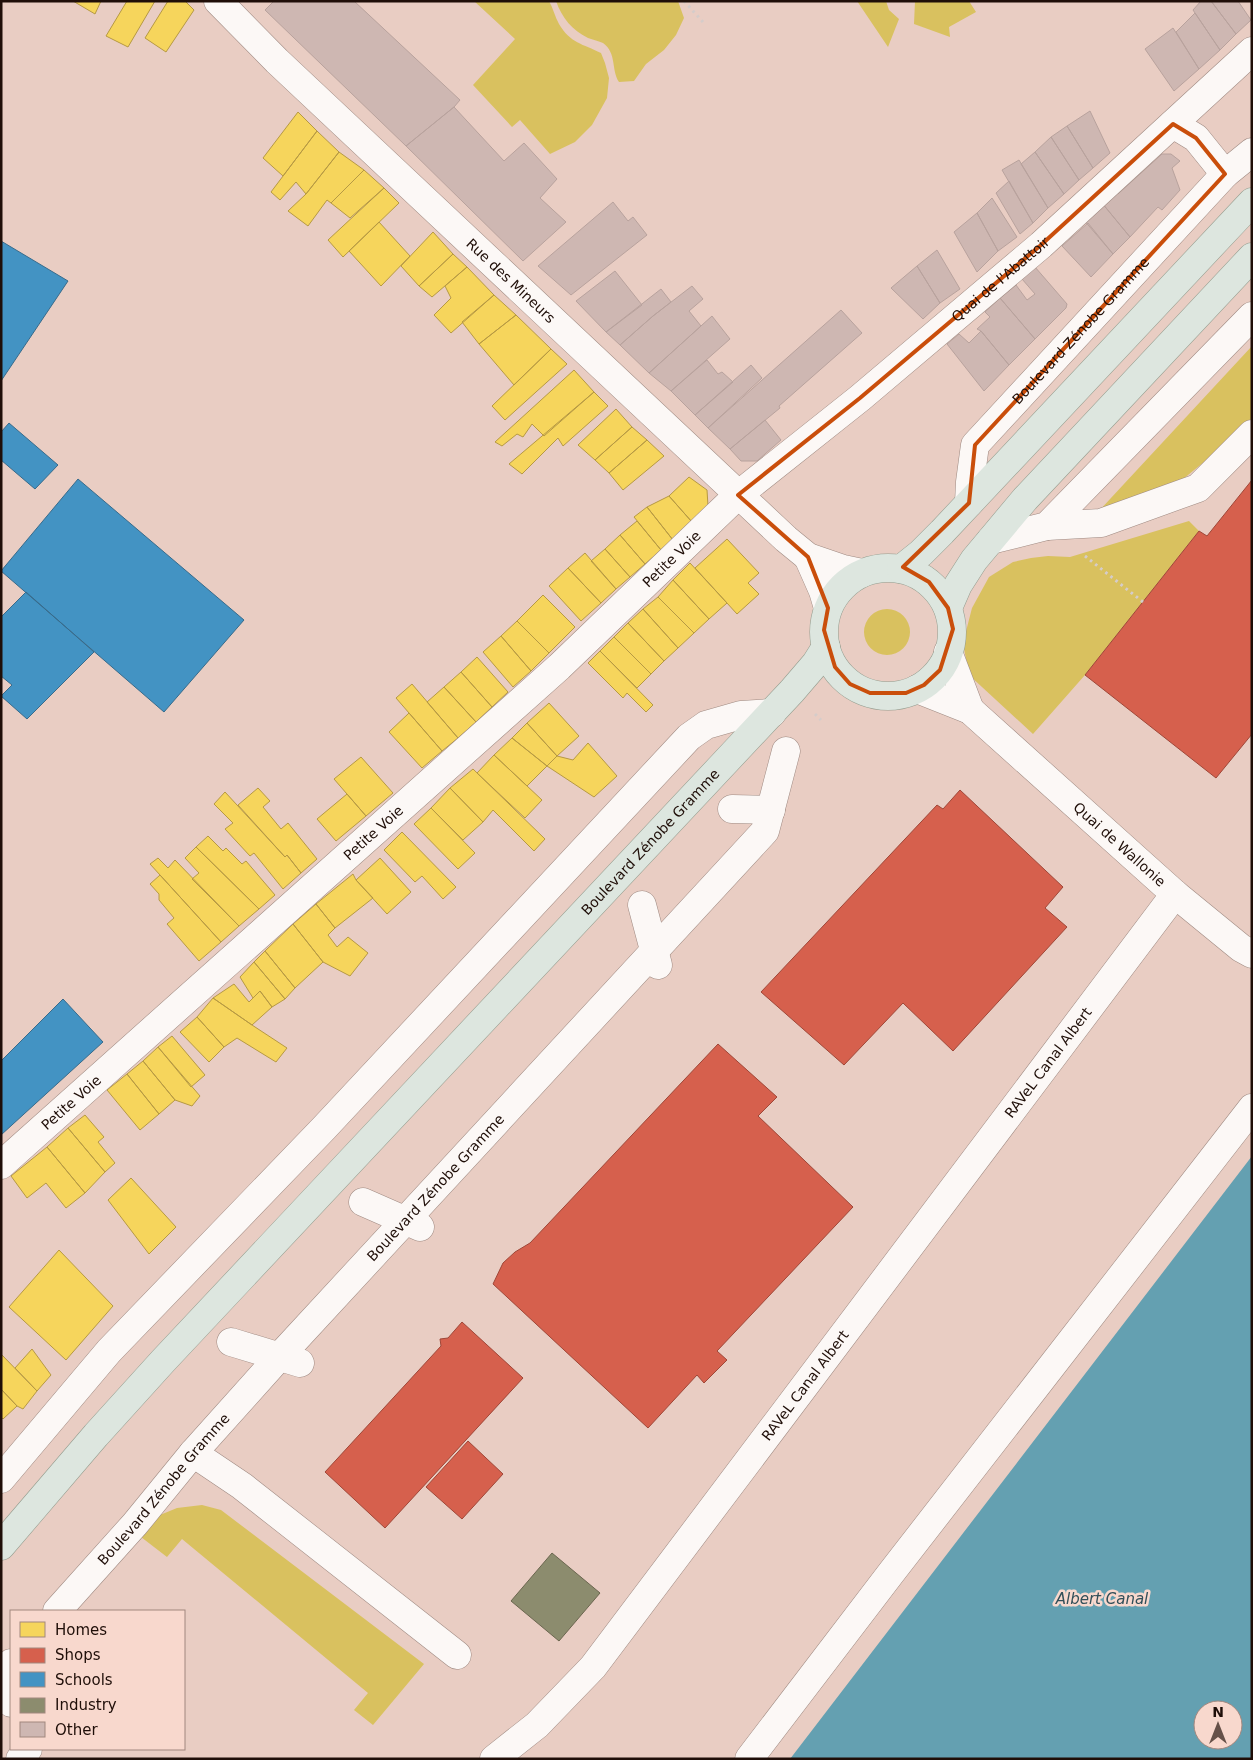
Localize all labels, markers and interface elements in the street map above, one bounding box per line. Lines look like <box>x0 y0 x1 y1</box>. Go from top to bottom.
street label: Quai de l'Abattoir <box>948 233 1053 325</box>
street label: Rue des Mineurs <box>463 235 559 326</box>
street label: Boulevard Zénobe Gramme <box>1009 254 1152 407</box>
street label: Petite Voie <box>639 527 704 590</box>
street label: Boulevard Zénobe Gramme <box>578 766 723 918</box>
street label: Quai de Wallonie <box>1070 799 1169 890</box>
street label: Petite Voie <box>340 802 406 863</box>
street label: RAVeL Canal Albert <box>1001 1004 1095 1121</box>
street label: Petite Voie <box>38 1072 104 1133</box>
street label: Boulevard Zénobe Gramme <box>364 1111 507 1264</box>
street label: RAVeL Canal Albert <box>758 1327 852 1444</box>
street label: Boulevard Zénobe Gramme <box>94 1410 233 1568</box>
water label: Albert Canal <box>1055 1590 1149 1608</box>
legend <box>10 1610 185 1750</box>
text: Homes <box>55 1621 107 1639</box>
text: Shops <box>55 1646 101 1664</box>
text: Schools <box>55 1671 113 1689</box>
text: Industry <box>55 1696 117 1714</box>
north arrow <box>1193 1700 1243 1750</box>
text: N <box>1212 1704 1224 1720</box>
text: Other <box>55 1721 98 1739</box>

